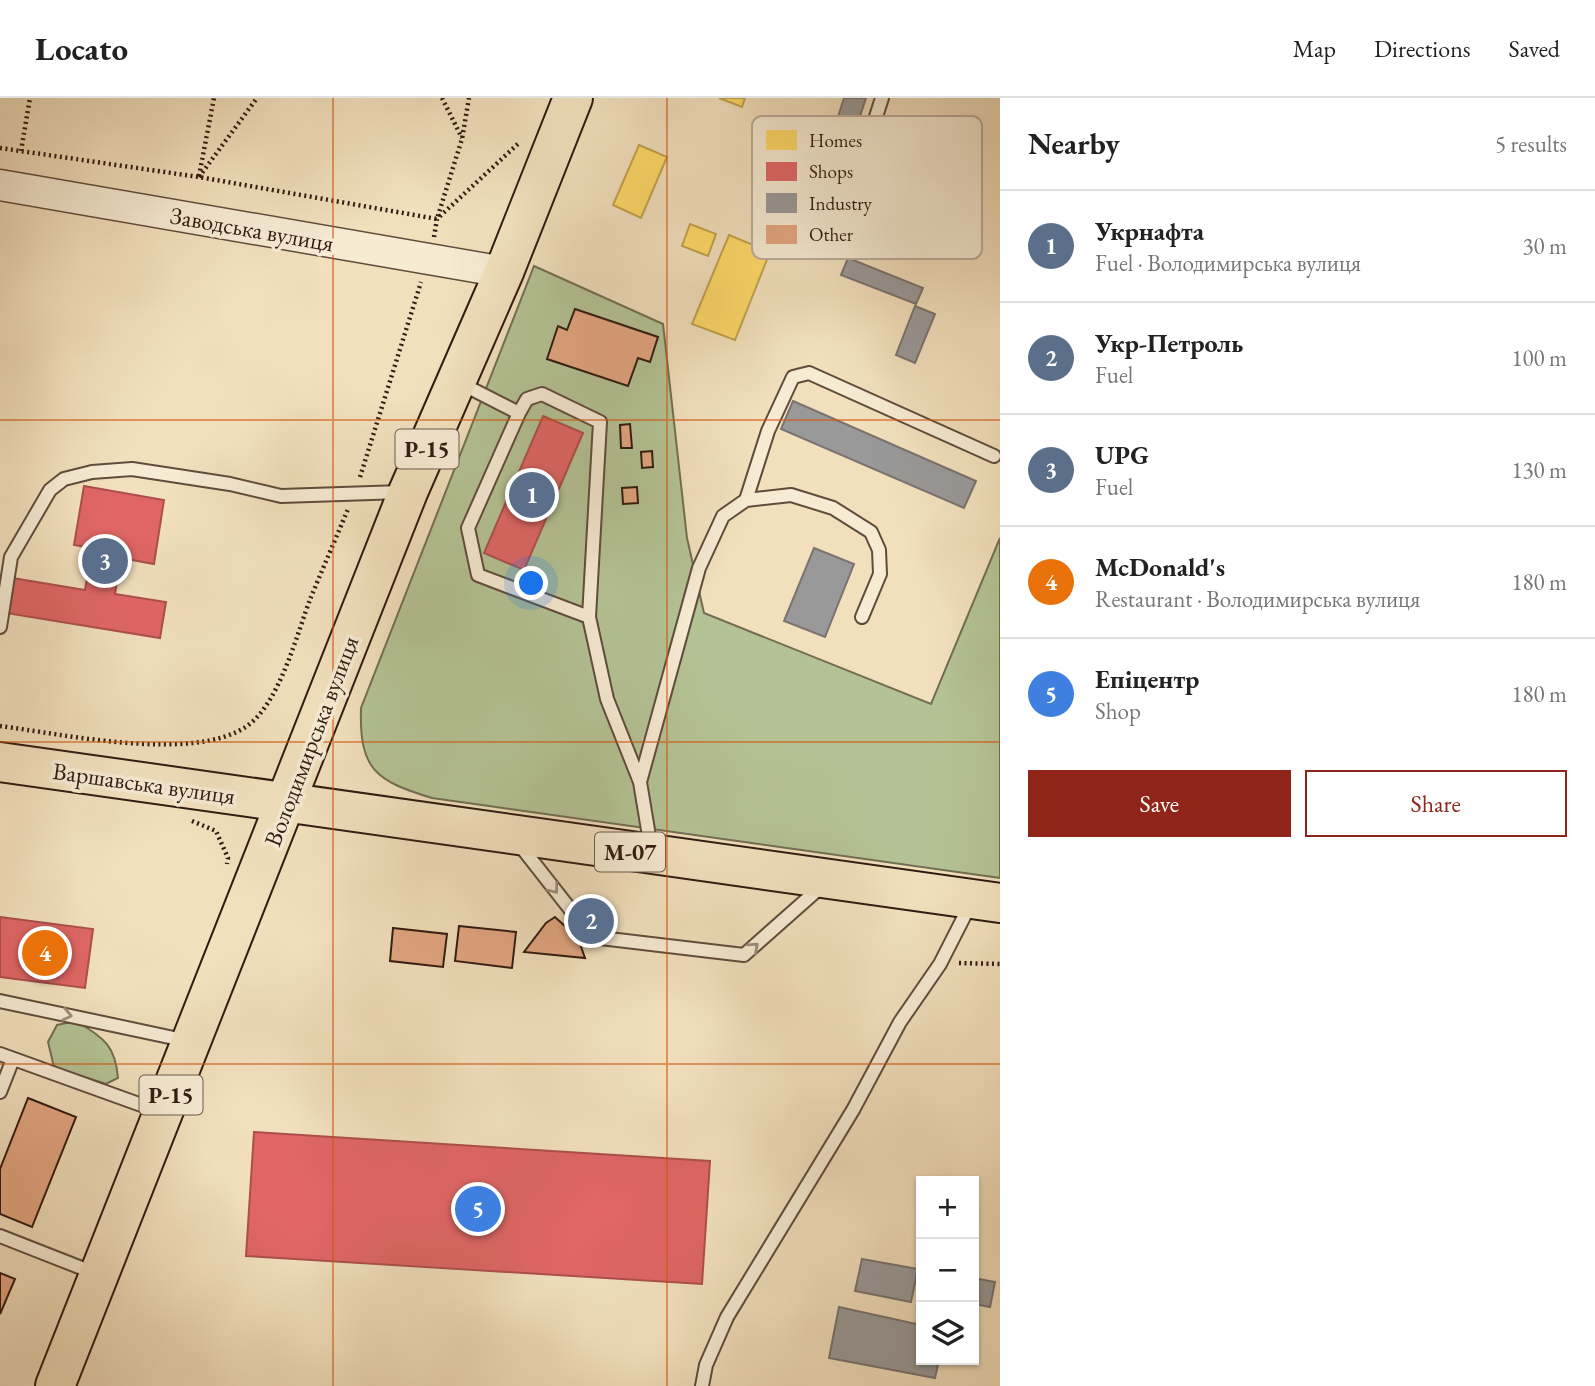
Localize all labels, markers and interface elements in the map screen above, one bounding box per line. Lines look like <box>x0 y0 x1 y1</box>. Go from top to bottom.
text: Locato <box>35 27 128 70</box>
text: Map <box>1293 33 1336 64</box>
text: Directions <box>1374 33 1471 64</box>
text: Saved <box>1509 33 1560 64</box>
legend <box>752 116 982 259</box>
text: Nearby <box>1028 124 1120 163</box>
text: Homes <box>809 128 862 153</box>
text: 5 results <box>1495 129 1567 159</box>
text: Shops <box>809 159 853 184</box>
text: Industry <box>809 191 873 216</box>
street label: Заводська вулиця <box>168 199 336 259</box>
text: Укрнафта <box>1095 214 1204 248</box>
text: Other <box>809 222 854 247</box>
text: 1 <box>1045 231 1057 261</box>
text: 30 m <box>1522 231 1567 261</box>
text: Fuel · Володимирська вулиця <box>1095 248 1361 278</box>
text: Укр-Петроль <box>1095 326 1243 360</box>
text: 2 <box>1045 343 1057 373</box>
text: 100 m <box>1511 343 1567 373</box>
text: Fuel <box>1095 360 1133 390</box>
road number: Р-15 <box>396 430 458 468</box>
text: UPG <box>1095 438 1149 472</box>
text: 3 <box>1045 455 1057 485</box>
text: 130 m <box>1511 455 1567 485</box>
pin: 1 <box>509 469 555 521</box>
text: Fuel <box>1095 472 1133 502</box>
pin: 3 <box>82 535 128 587</box>
text: McDonald's <box>1095 550 1225 584</box>
your location <box>514 566 548 600</box>
text: 4 <box>1045 567 1057 597</box>
text: 180 m <box>1511 567 1567 597</box>
text: Restaurant · Володимирська вулиця <box>1095 584 1420 614</box>
street label: Володимирська вулиця <box>257 631 366 851</box>
text: Епіцентр <box>1095 662 1199 696</box>
text: 5 <box>1045 679 1057 709</box>
text: 180 m <box>1511 679 1567 709</box>
text: Shop <box>1095 696 1141 726</box>
street label: Варшавська вулиця <box>51 755 237 811</box>
button: Save <box>1028 770 1291 837</box>
button: Share <box>1305 770 1567 837</box>
road number: М-07 <box>595 832 665 872</box>
one-way arrow <box>546 881 559 894</box>
pin: 2 <box>568 895 614 947</box>
pin: 4 <box>22 927 68 979</box>
one-way arrow <box>746 943 759 955</box>
one-way arrow <box>61 1007 73 1022</box>
road number: Р-15 <box>140 1076 202 1114</box>
map controls <box>916 1176 979 1365</box>
button: + <box>916 1176 979 1239</box>
pin: 5 <box>455 1183 501 1235</box>
button: − <box>916 1239 979 1302</box>
button: layers <box>916 1302 979 1365</box>

